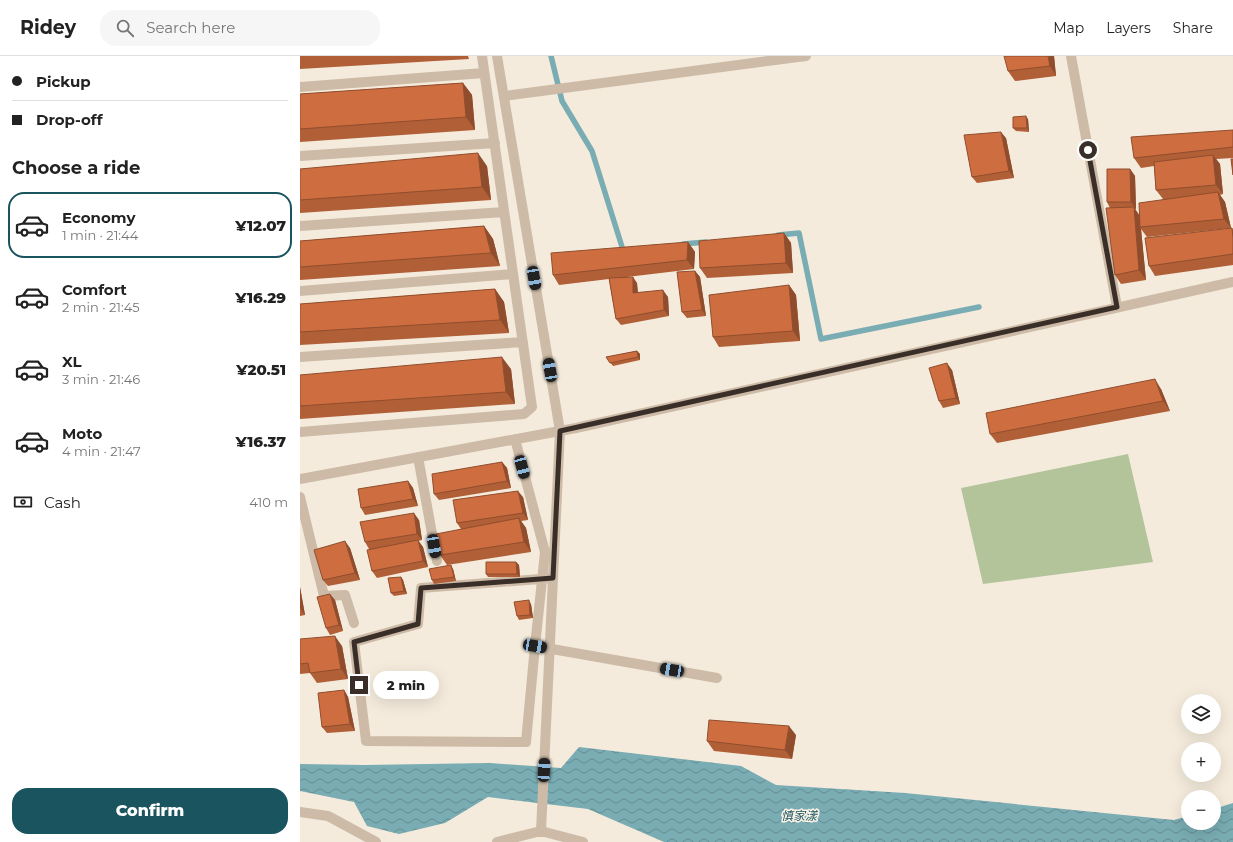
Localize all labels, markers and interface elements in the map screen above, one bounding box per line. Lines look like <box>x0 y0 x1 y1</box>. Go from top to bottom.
search box <box>100 10 380 46</box>
text: Ridey <box>20 16 76 39</box>
icon: search <box>114 17 136 39</box>
text: Search here <box>146 18 235 37</box>
text: Map <box>1053 19 1084 37</box>
text: Layers <box>1106 19 1151 37</box>
text: Share <box>1173 19 1213 37</box>
text: Pickup <box>36 72 91 91</box>
text: Drop-off <box>36 110 103 129</box>
route start <box>1079 141 1097 159</box>
text: Choose a ride <box>12 157 140 179</box>
icon: car <box>14 207 50 243</box>
text: Economy <box>62 208 135 227</box>
text: ¥12.07 <box>235 216 286 235</box>
text: 1 min · 21:44 <box>62 227 138 243</box>
car <box>526 265 542 291</box>
icon: car <box>14 279 50 315</box>
text: Comfort <box>62 280 127 299</box>
text: ¥16.29 <box>235 288 286 307</box>
text: 2 min · 21:45 <box>62 299 140 315</box>
icon: car <box>14 351 50 387</box>
text: XL <box>62 352 81 371</box>
car <box>542 357 558 383</box>
text: ¥20.51 <box>236 360 286 379</box>
text: 3 min · 21:46 <box>62 371 140 387</box>
icon: car <box>14 423 50 459</box>
text: Moto <box>62 424 102 443</box>
text: ¥16.37 <box>235 432 286 451</box>
text: 4 min · 21:47 <box>62 443 141 459</box>
car <box>513 454 531 480</box>
icon: cash <box>12 491 34 513</box>
text: Cash <box>44 493 81 512</box>
text: 410 m <box>249 494 288 510</box>
car <box>426 533 442 559</box>
car <box>522 638 548 654</box>
car <box>659 662 685 678</box>
callout: 2 min <box>373 671 439 699</box>
route end <box>350 676 368 694</box>
text: 2 min <box>387 677 425 693</box>
map controls <box>1181 694 1221 830</box>
button: layers <box>1181 694 1221 734</box>
button: + <box>1181 742 1221 782</box>
car <box>537 758 551 782</box>
button: Confirm <box>12 788 288 834</box>
button: − <box>1181 790 1221 830</box>
water label: 慎家漾 <box>781 808 819 823</box>

